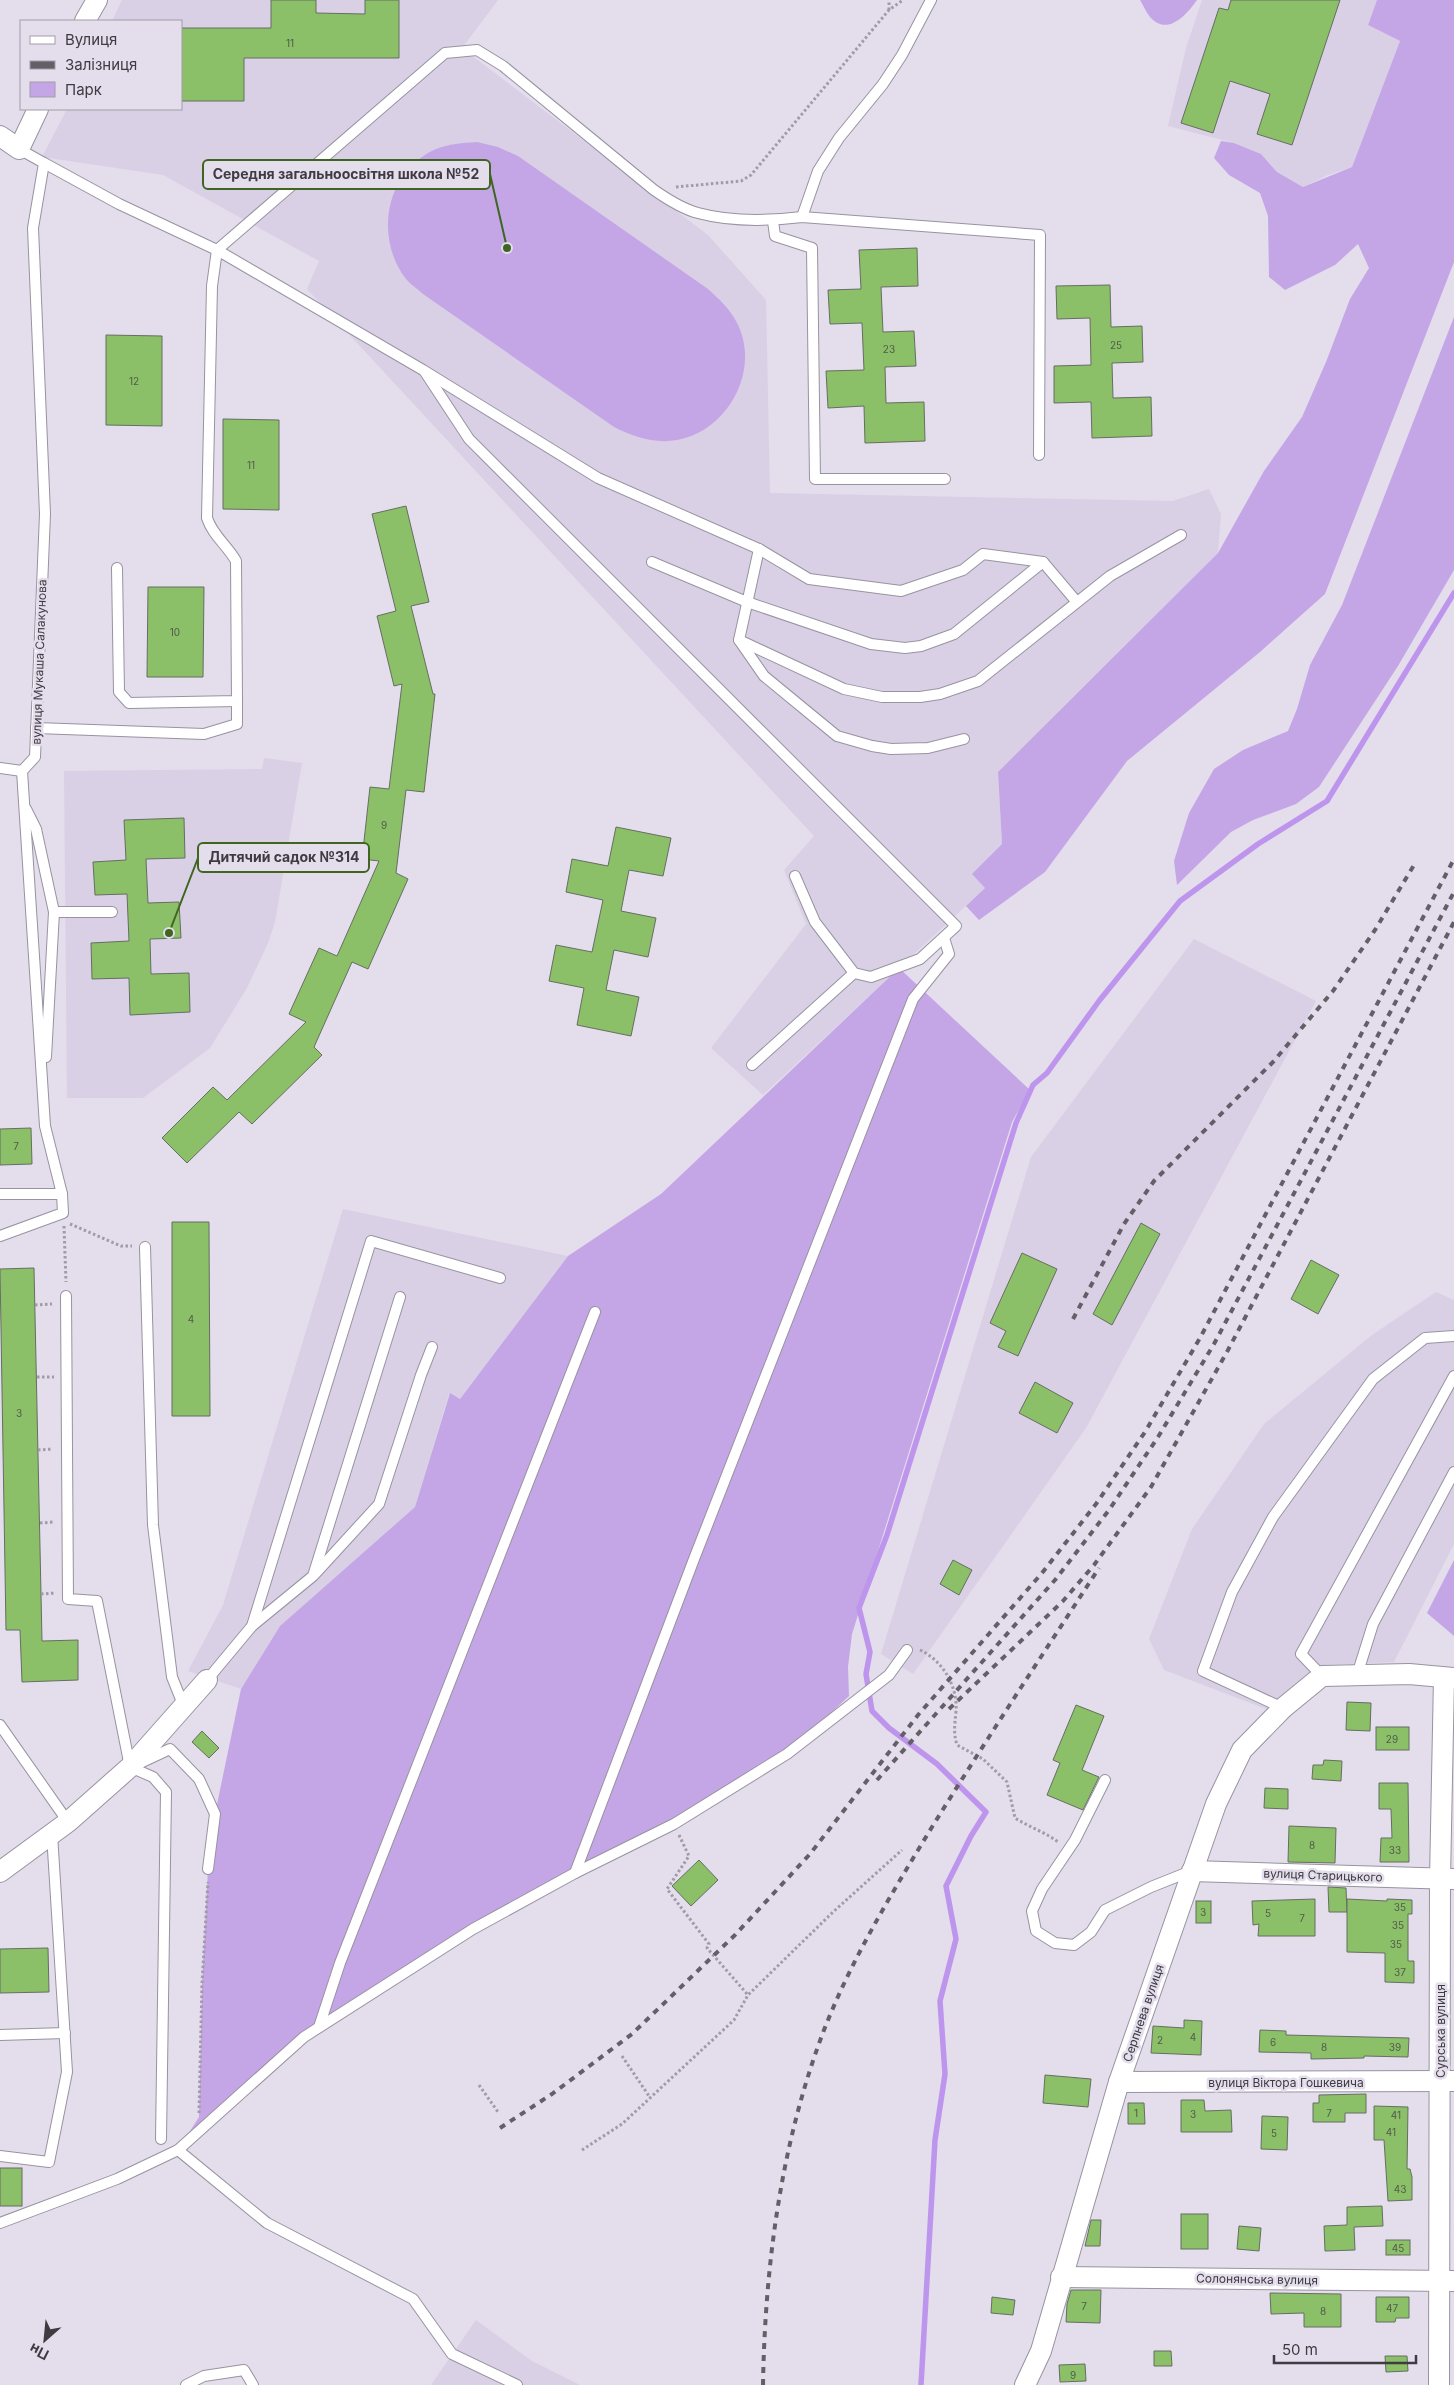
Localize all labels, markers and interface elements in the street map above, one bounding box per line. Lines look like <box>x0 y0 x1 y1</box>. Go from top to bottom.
legend <box>20 20 182 110</box>
text: Вулиця <box>65 30 117 49</box>
house number: 11 <box>286 37 294 49</box>
text: Залізниця <box>65 55 137 74</box>
text: Парк <box>65 80 102 99</box>
callout: Середня загальноосвітня школа №52 <box>203 160 490 189</box>
text: Середня загальноосвітня школа №52 <box>213 165 479 182</box>
house number: 25 <box>1110 339 1122 351</box>
house number: 23 <box>883 343 895 355</box>
house number: 12 <box>129 375 139 387</box>
house number: 11 <box>247 459 255 471</box>
street label: вулиця Мукаша Салакунова <box>29 579 49 745</box>
house number: 10 <box>170 626 180 638</box>
house number: 9 <box>381 819 387 831</box>
callout: Дитячий садок №314 <box>198 843 369 872</box>
text: Дитячий садок №314 <box>208 848 360 865</box>
house number: 7 <box>13 1140 19 1152</box>
house number: 4 <box>188 1313 194 1325</box>
house number: 3 <box>16 1407 22 1419</box>
house number: 29 <box>1386 1733 1398 1745</box>
house number: 8 <box>1309 1839 1315 1851</box>
house number: 33 <box>1389 1844 1401 1856</box>
street label: вулиця Старицького <box>1263 1865 1383 1885</box>
house number: 35 <box>1394 1901 1406 1913</box>
house number: 3 <box>1200 1906 1206 1918</box>
house number: 5 <box>1265 1907 1271 1919</box>
house number: 7 <box>1299 1912 1305 1924</box>
house number: 35 <box>1392 1919 1404 1931</box>
house number: 35 <box>1390 1938 1402 1950</box>
street label: Серпнева вулиця <box>1119 1962 1167 2064</box>
house number: 37 <box>1394 1966 1406 1978</box>
street label: Сурська вулиця <box>1433 1984 1448 2078</box>
house number: 4 <box>1190 2031 1196 2043</box>
house number: 2 <box>1157 2034 1163 2046</box>
house number: 6 <box>1270 2036 1276 2048</box>
house number: 8 <box>1321 2041 1327 2053</box>
house number: 39 <box>1389 2041 1401 2053</box>
street label: вулиця Віктора Гошкевича <box>1208 2075 1364 2090</box>
house number: 1 <box>1134 2107 1138 2119</box>
house number: 7 <box>1326 2107 1332 2119</box>
house number: 3 <box>1190 2108 1196 2120</box>
house number: 41 <box>1391 2109 1401 2121</box>
house number: 41 <box>1386 2126 1396 2138</box>
house number: 5 <box>1271 2127 1277 2139</box>
house number: 43 <box>1394 2183 1406 2195</box>
house number: 45 <box>1392 2242 1404 2254</box>
street label: Солонянська вулиця <box>1196 2270 1318 2288</box>
house number: 7 <box>1081 2300 1087 2312</box>
house number: 47 <box>1386 2302 1398 2314</box>
house number: 8 <box>1320 2305 1326 2317</box>
north arrow <box>20 2315 70 2365</box>
scale bar <box>1274 2332 1416 2364</box>
text: Пн <box>26 2340 51 2364</box>
text: 50 m <box>1282 2340 1318 2359</box>
house number: 9 <box>1070 2369 1076 2381</box>

